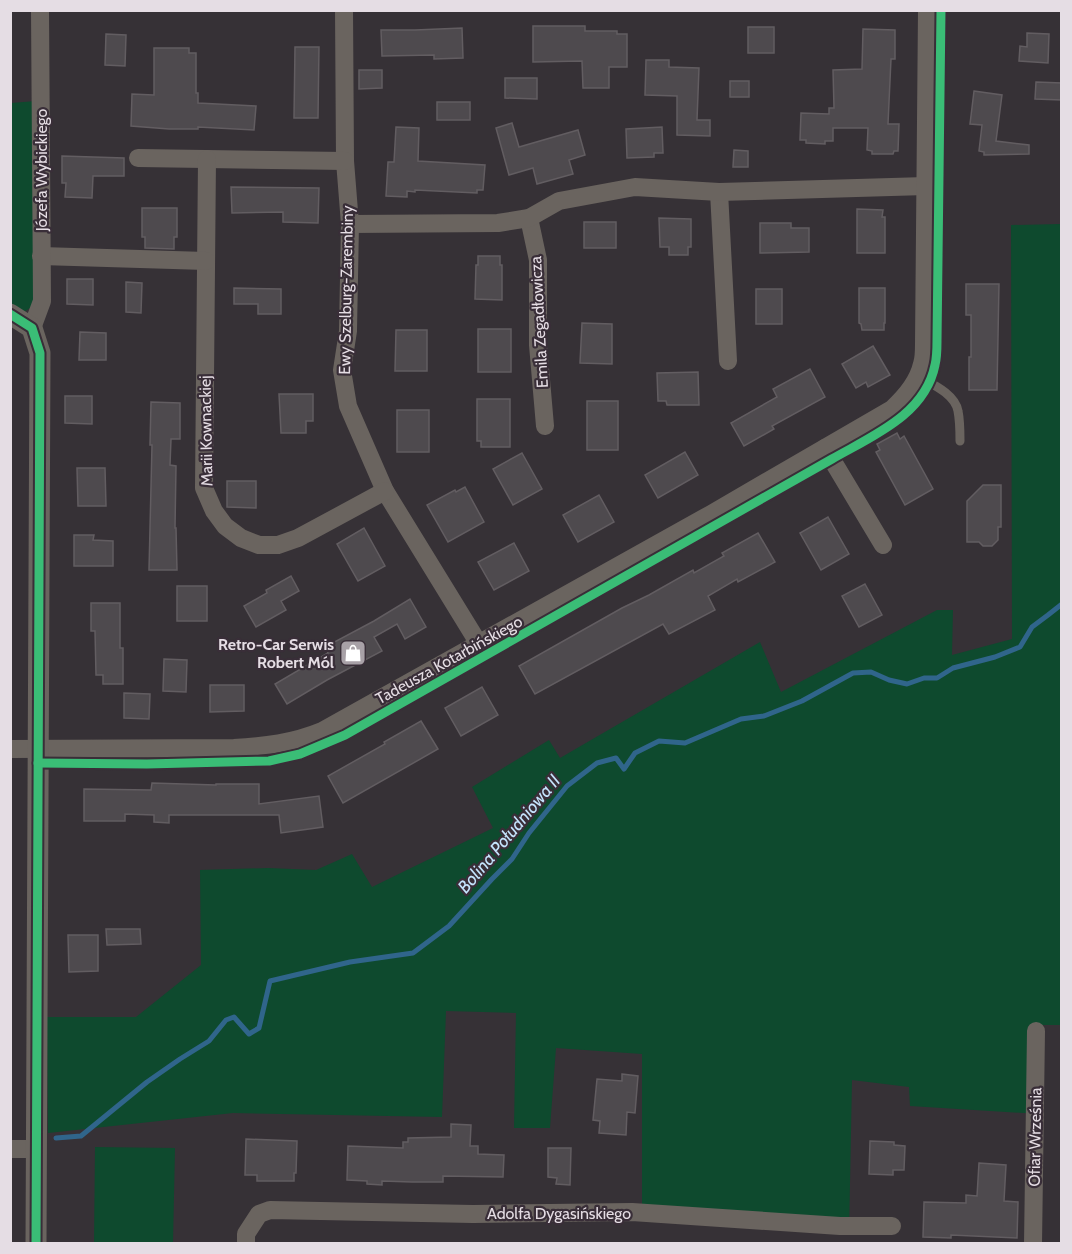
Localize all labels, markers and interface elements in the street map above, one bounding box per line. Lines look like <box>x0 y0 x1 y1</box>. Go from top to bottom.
street label: Józefa Wybickiego <box>32 108 51 232</box>
street label: Ewy Szelburg-Zarembiny <box>335 205 357 375</box>
street label: Emila Zegadłowicza <box>526 255 552 389</box>
street label: Marii Kownackiej <box>196 375 216 487</box>
street label: Tadeusza Kotarbińskiego <box>372 612 526 708</box>
place label: Retro-Car Serwis Robert Mól <box>218 635 334 672</box>
shop icon: Retro-Car Serwis Robert Mól <box>338 638 368 668</box>
water label: Bolina Południowa II <box>453 770 565 898</box>
street label: Ofiar Września <box>1025 1087 1045 1187</box>
street label: Adolfa Dygasińskiego <box>487 1204 631 1223</box>

